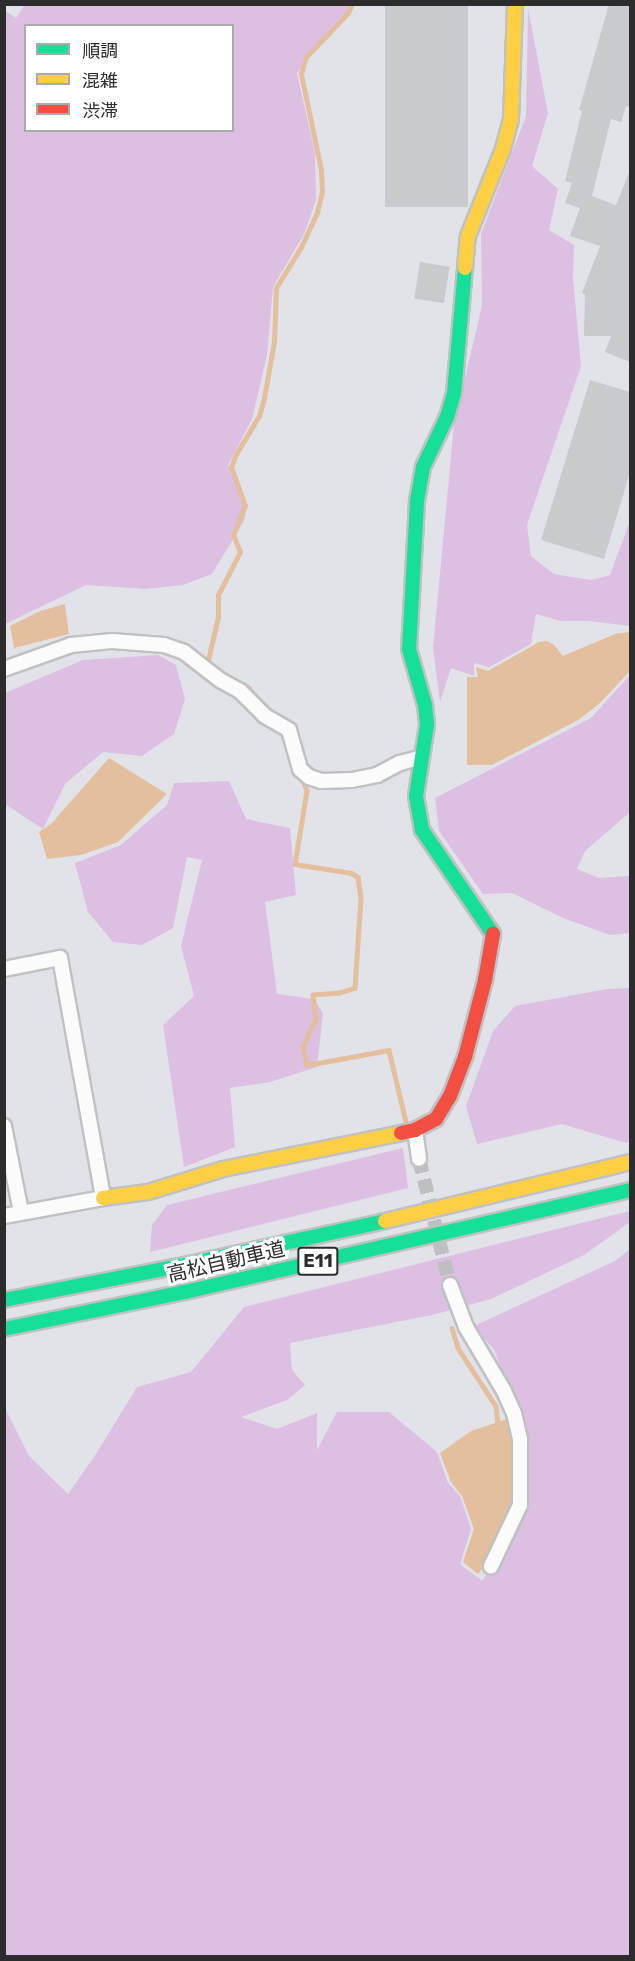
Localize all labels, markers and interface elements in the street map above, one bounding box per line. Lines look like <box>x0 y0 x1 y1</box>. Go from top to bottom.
legend <box>24 24 234 132</box>
text: 順調 <box>82 40 118 62</box>
text: 混雑 <box>82 70 118 92</box>
text: 渋滞 <box>82 100 118 122</box>
street label: 高松自動車道 <box>165 1237 287 1287</box>
road number: E11 <box>297 1246 339 1276</box>

